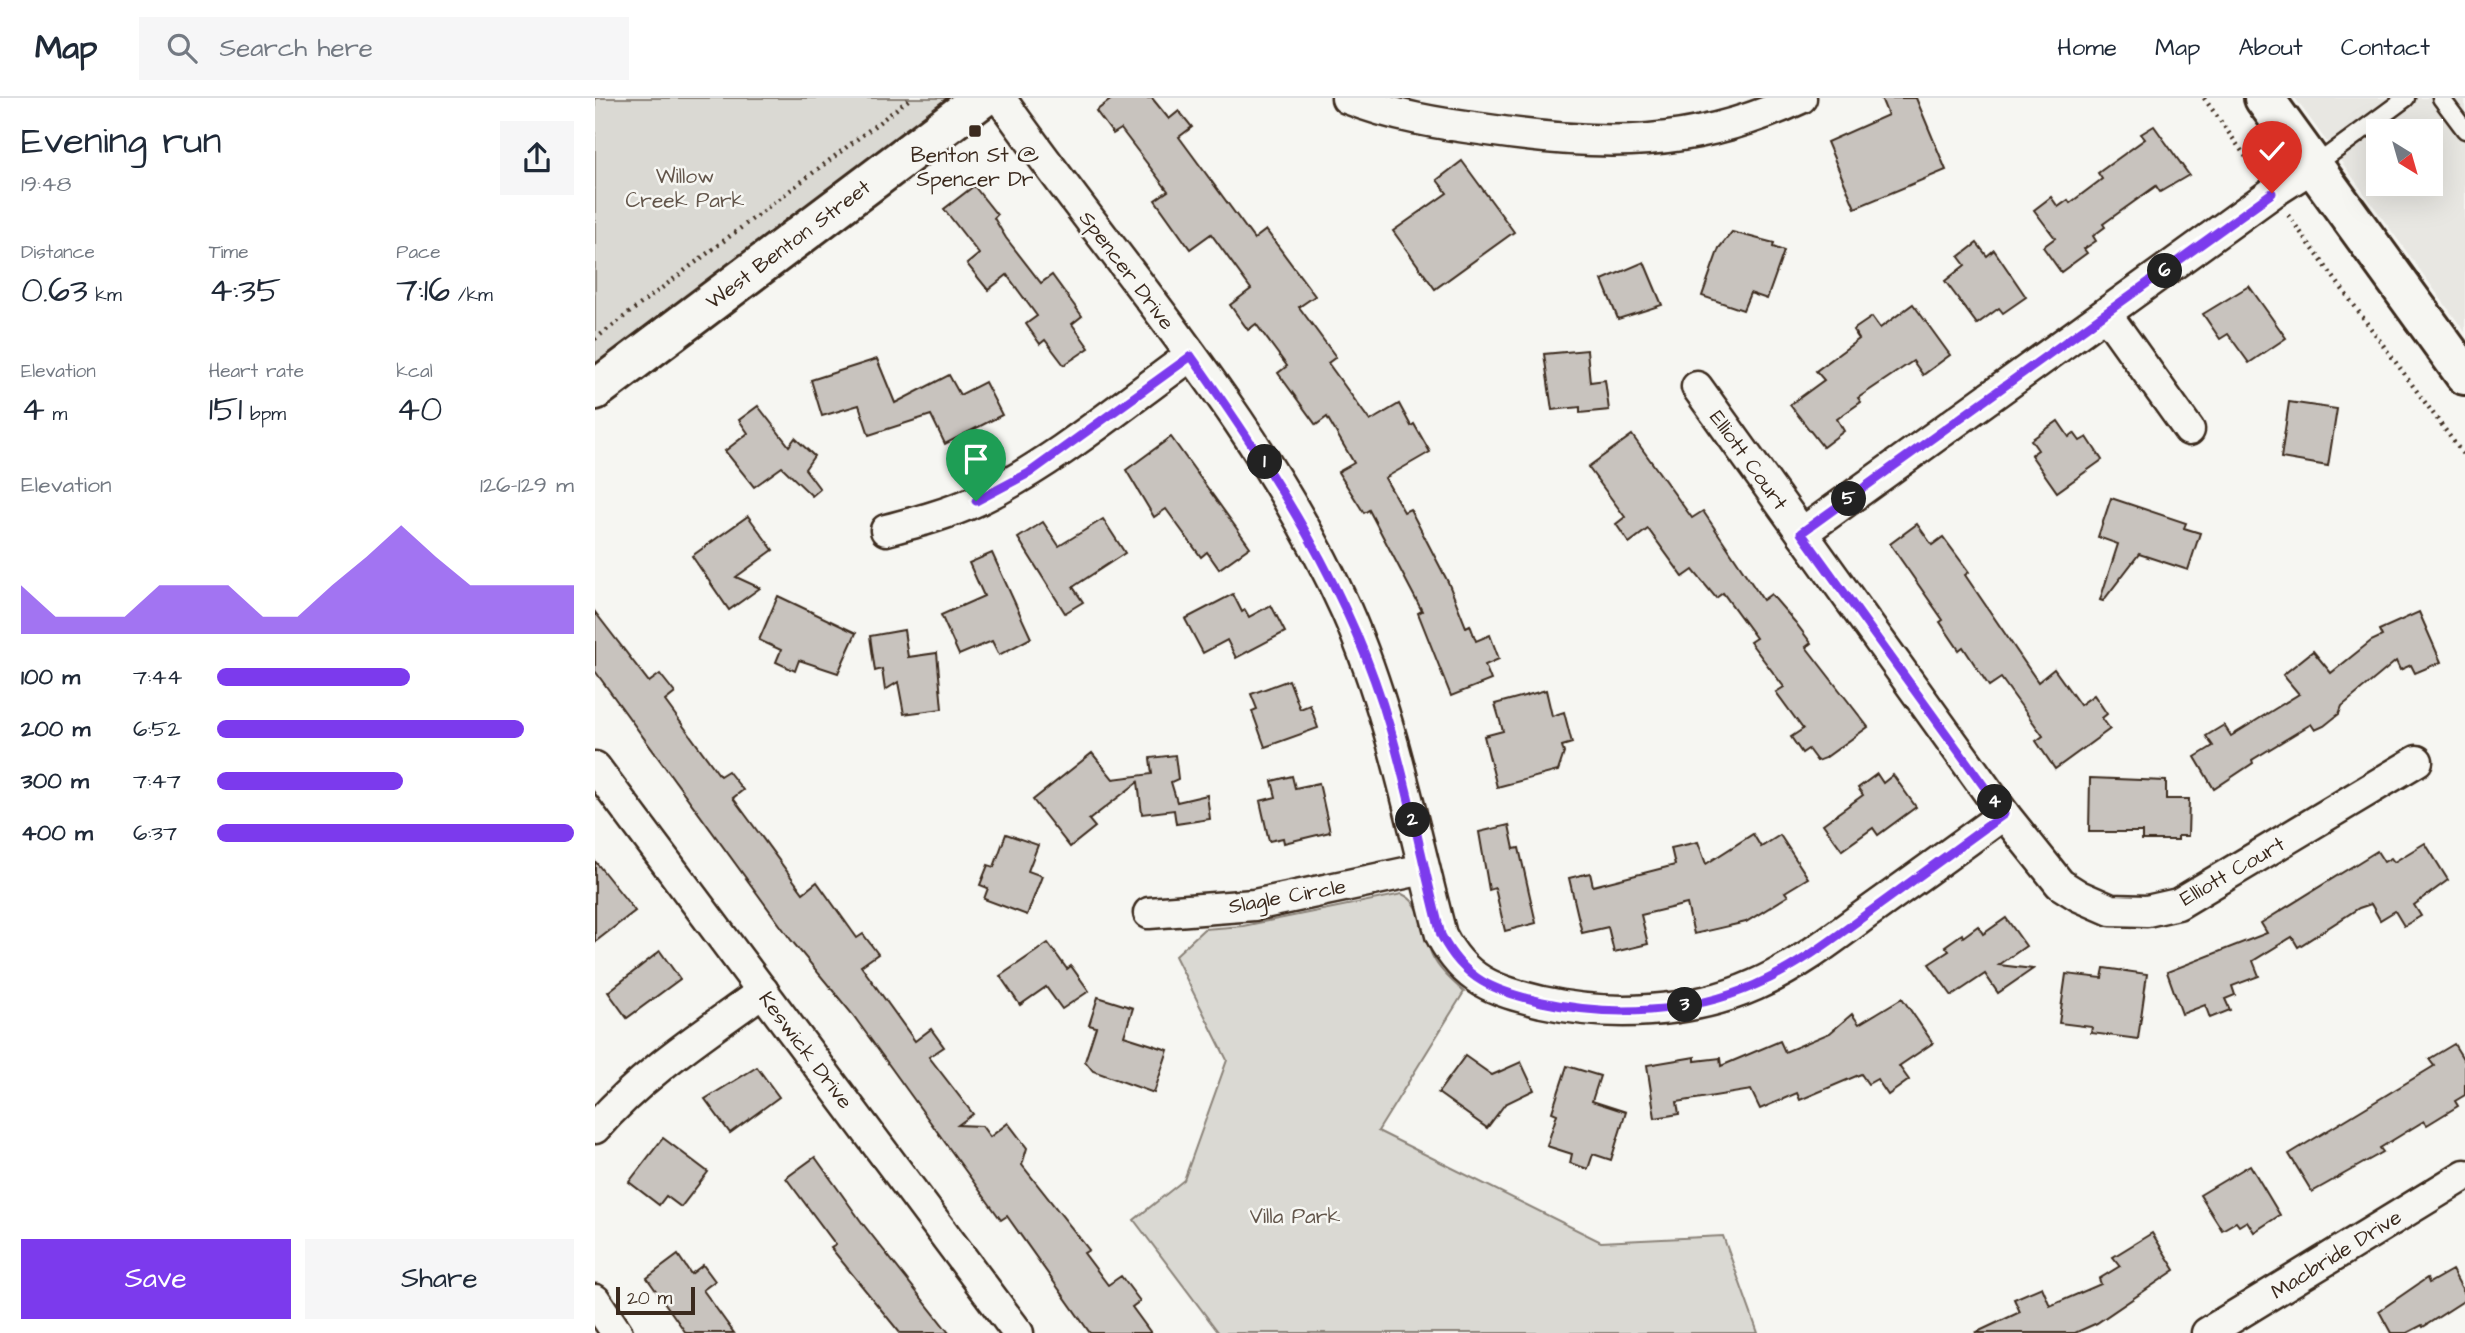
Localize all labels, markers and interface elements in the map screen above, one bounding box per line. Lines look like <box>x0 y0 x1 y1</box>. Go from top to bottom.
search box <box>139 17 629 80</box>
text: Map <box>35 25 97 71</box>
icon: search <box>163 29 201 67</box>
text: Search here <box>219 30 373 66</box>
text: Home <box>2057 31 2117 65</box>
text: Map <box>2155 31 2200 65</box>
text: About <box>2238 31 2303 65</box>
text: Contact <box>2341 31 2430 65</box>
text: Evening run <box>21 116 222 168</box>
north arrow <box>2366 119 2443 196</box>
map controls <box>2366 119 2443 196</box>
button: share <box>500 121 574 195</box>
pin <box>2242 121 2302 193</box>
marker: Benton St @ Spencer Dr <box>967 123 983 139</box>
icon: check <box>2253 132 2291 170</box>
place label: Benton St @ Spencer Dr <box>911 141 1039 195</box>
park label: Willow Creek Park <box>625 162 745 215</box>
text: 19:48 <box>21 168 71 200</box>
street label: West Benton Street <box>700 173 877 316</box>
street label: Spencer Drive <box>1071 205 1181 336</box>
text: Distance <box>21 239 95 266</box>
text: Time <box>209 239 248 266</box>
text: Pace <box>396 239 440 266</box>
pin: 6 <box>2147 254 2183 288</box>
text: 6 <box>2159 257 2170 284</box>
text: 0.63 <box>21 266 88 315</box>
text: 4:35 <box>209 266 281 315</box>
text: 7:16 <box>396 266 450 315</box>
text: km <box>88 282 122 309</box>
text: /km <box>450 282 493 309</box>
text: Elevation <box>21 358 96 385</box>
text: Heart rate <box>209 358 304 385</box>
text: kcal <box>396 358 433 385</box>
text: 4 <box>21 385 45 434</box>
text: 151 <box>209 385 242 434</box>
text: 40 <box>396 385 442 434</box>
text: m <box>45 401 67 428</box>
text: bpm <box>242 401 286 428</box>
street label: Elliott Court <box>1703 405 1795 516</box>
pin <box>946 429 1006 501</box>
icon: arrive <box>957 440 995 478</box>
pin: 1 <box>1247 444 1283 480</box>
text: 1 <box>1263 448 1266 475</box>
text: Elevation <box>21 469 112 501</box>
text: 126–129 m <box>480 469 574 501</box>
pin: 5 <box>1831 482 1867 516</box>
text: 5 <box>1842 485 1855 512</box>
text: 100 m <box>21 661 80 693</box>
text: 7:44 <box>133 661 182 693</box>
text: 200 m <box>21 713 90 745</box>
text: 6:52 <box>133 713 181 745</box>
text: 300 m <box>21 765 89 797</box>
text: 7:47 <box>133 765 181 797</box>
pin: 4 <box>1977 784 2013 820</box>
text: 4 <box>1988 788 2001 815</box>
pin: 2 <box>1395 802 1431 838</box>
text: 2 <box>1407 806 1418 833</box>
text: 400 m <box>21 817 93 849</box>
text: 6:37 <box>133 817 177 849</box>
street label: Elliott Court <box>2174 829 2291 913</box>
street label: Slagle Circle <box>1226 872 1349 923</box>
street label: Keswick Drive <box>752 986 859 1115</box>
pin: 3 <box>1667 988 1703 1023</box>
text: 3 <box>1680 991 1689 1018</box>
park label: Villa Park <box>1250 1202 1340 1231</box>
street label: Macbride Drive <box>2265 1203 2407 1306</box>
button: Save <box>21 1239 291 1319</box>
button: Share <box>305 1239 574 1319</box>
scale bar <box>616 1284 695 1316</box>
text: 20 m <box>627 1285 672 1312</box>

